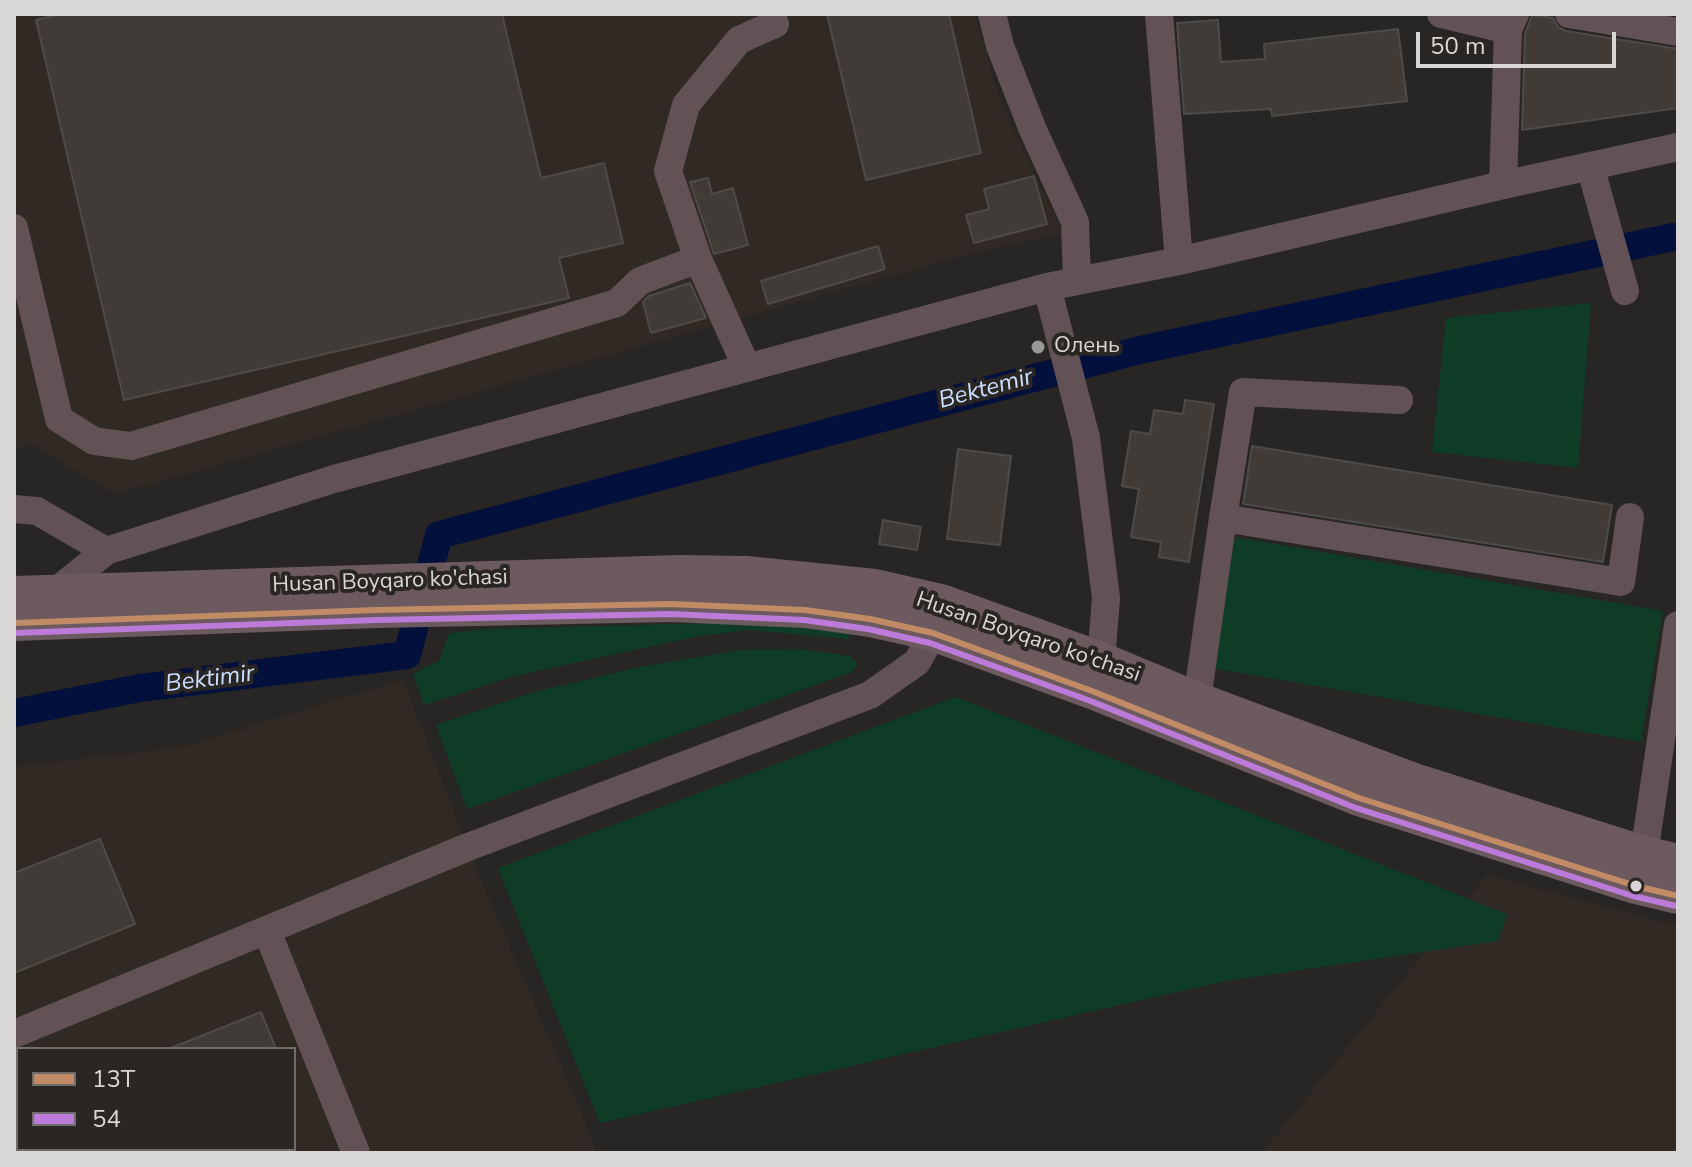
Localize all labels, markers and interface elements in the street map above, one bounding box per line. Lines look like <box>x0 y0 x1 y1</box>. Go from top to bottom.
scale bar <box>1420 16 1620 66</box>
text: 50 m <box>1430 30 1486 62</box>
place label: Олень <box>1054 334 1120 360</box>
marker: Олень <box>1029 338 1047 356</box>
water label: Bektemir <box>936 364 1036 416</box>
street label: Husan Boyqaro ko'chasi <box>272 565 508 599</box>
street label: Husan Boyqaro ko'chasi <box>912 587 1144 689</box>
water label: Bektimir <box>164 660 256 700</box>
unlabelled marker <box>1628 878 1644 894</box>
legend <box>16 1047 296 1151</box>
text: 13Т <box>92 1063 135 1095</box>
text: 54 <box>92 1103 121 1135</box>

